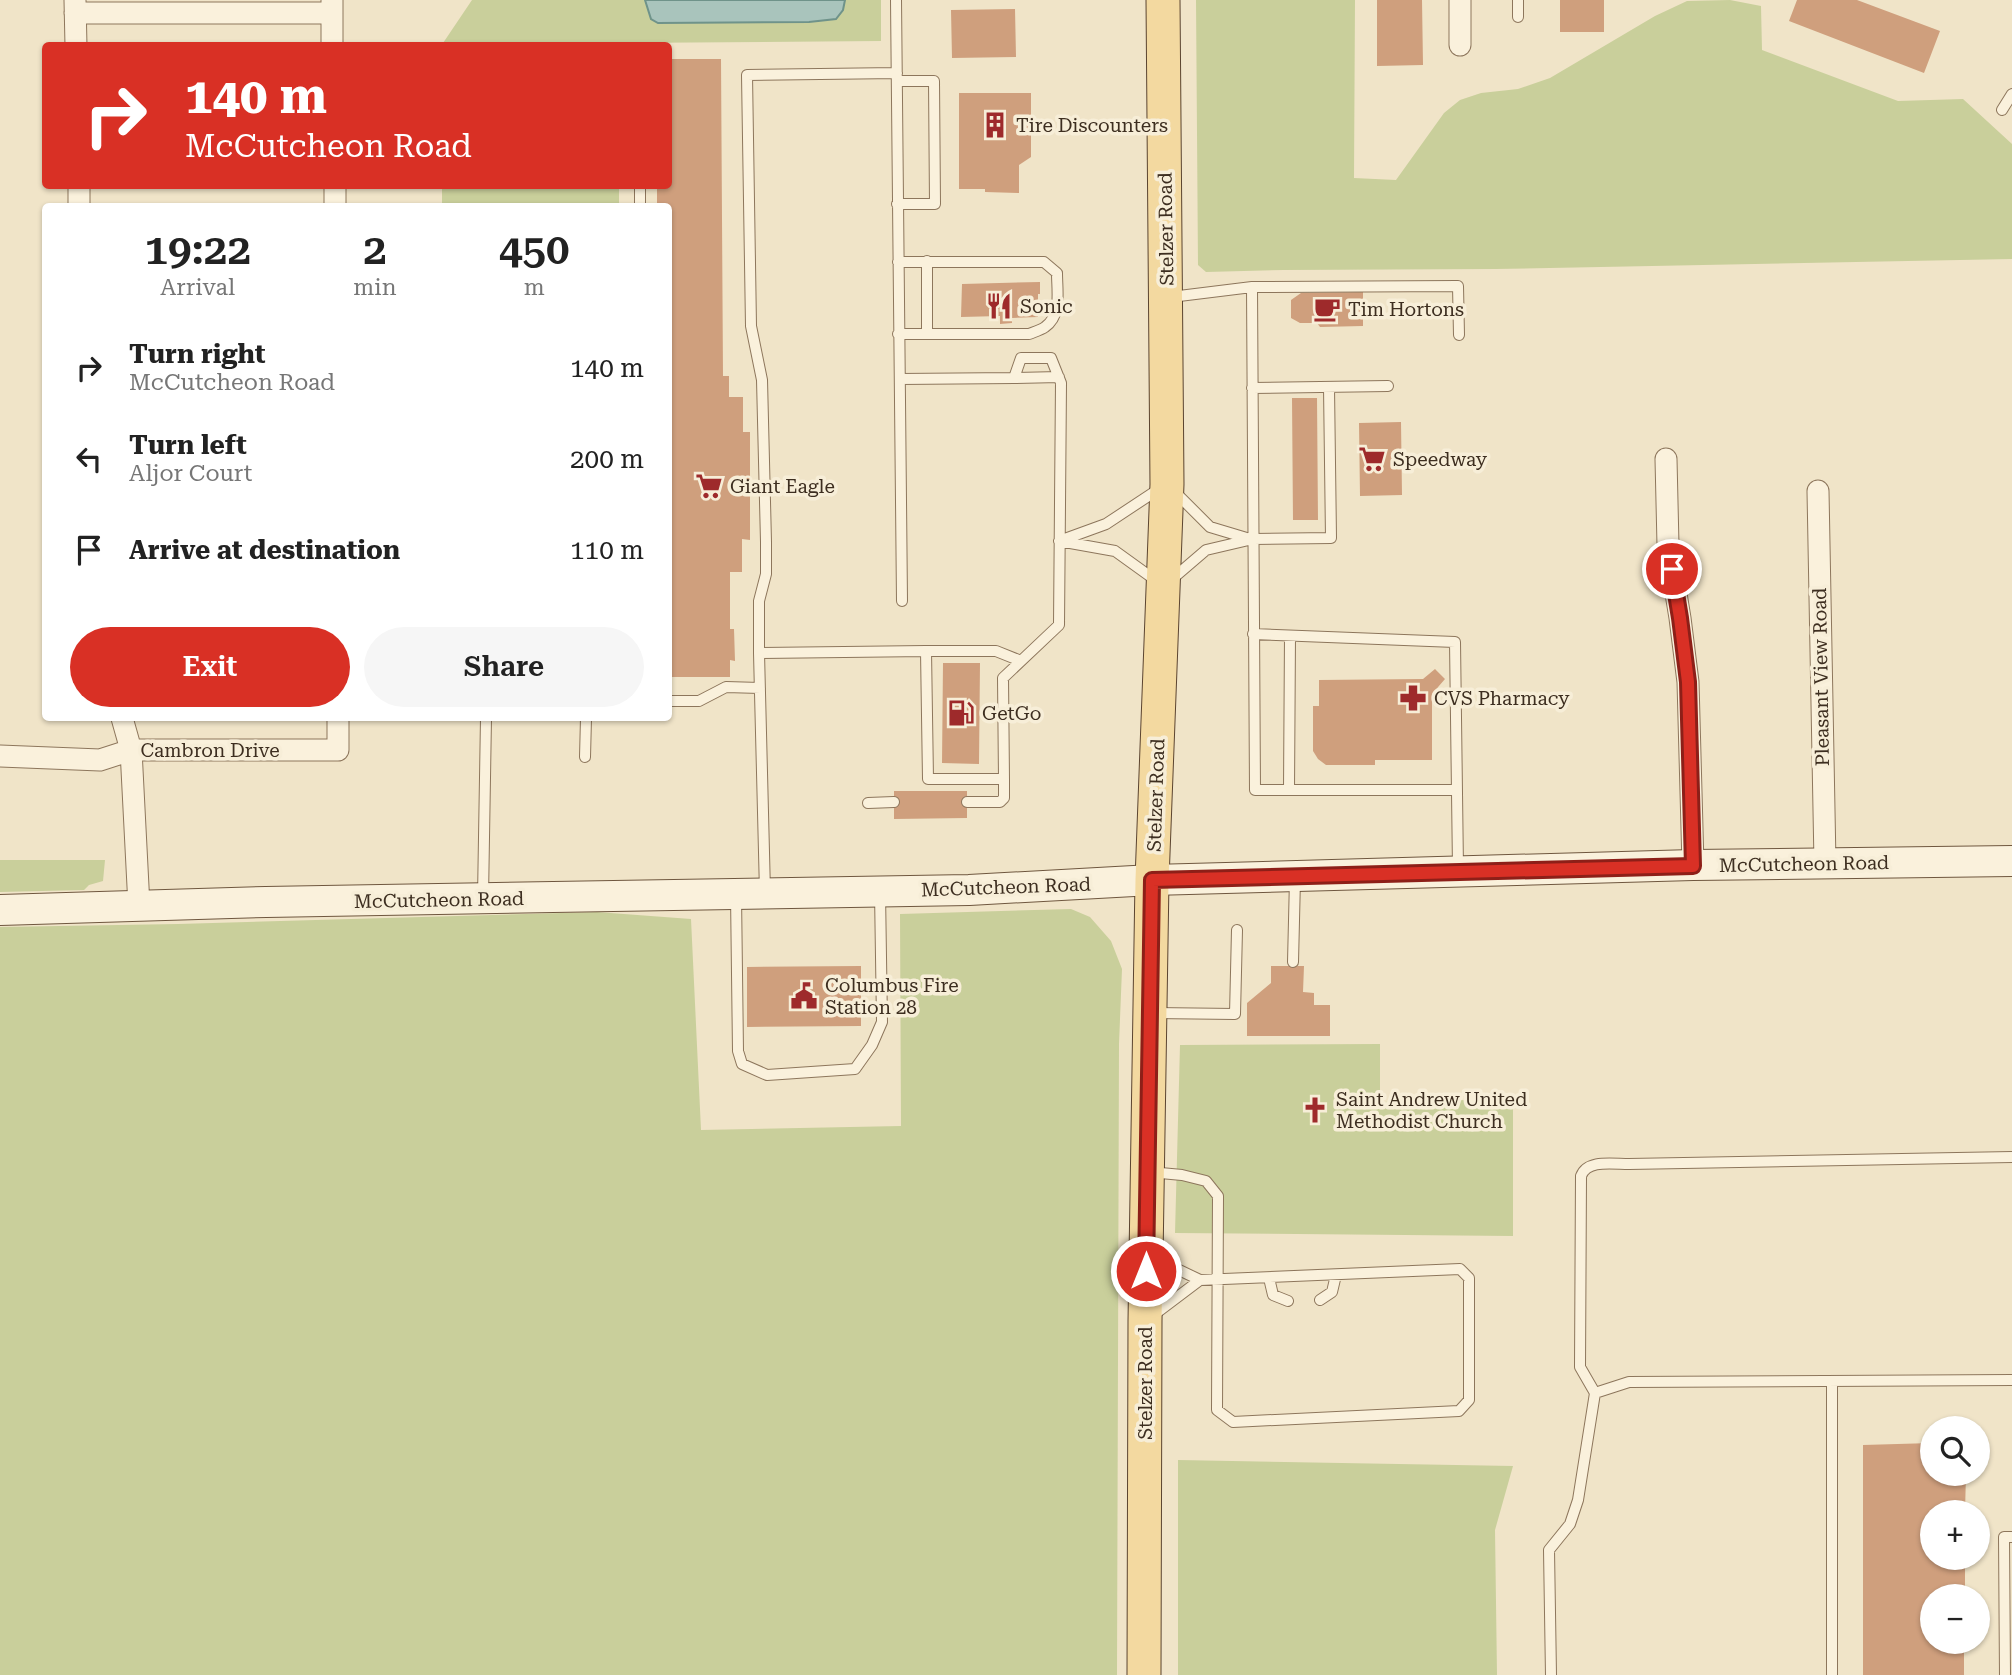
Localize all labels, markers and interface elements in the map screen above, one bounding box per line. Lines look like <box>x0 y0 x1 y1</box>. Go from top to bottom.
text: 140 m <box>185 68 327 125</box>
icon: right <box>70 70 161 161</box>
building icon: Tire Discounters <box>980 110 1010 140</box>
place label: Tire Discounters <box>1016 114 1168 137</box>
text: McCutcheon Road <box>185 127 472 165</box>
street label: Stelzer Road <box>1154 172 1178 286</box>
text: 19:22 <box>144 225 251 274</box>
text: 2 <box>363 225 387 274</box>
text: 450 <box>499 225 570 274</box>
text: Arrival <box>160 274 235 301</box>
text: min <box>353 274 397 301</box>
text: m <box>524 274 545 301</box>
restaurant icon: Sonic <box>984 291 1014 321</box>
cafe icon: Tim Hortons <box>1312 294 1342 324</box>
place label: Sonic <box>1020 295 1073 318</box>
place label: Tim Hortons <box>1348 298 1464 321</box>
text: Turn right <box>129 339 265 369</box>
icon: right <box>70 349 108 387</box>
text: 140 m <box>570 353 644 383</box>
text: McCutcheon Road <box>129 369 335 396</box>
text: Turn left <box>129 430 247 460</box>
icon: left <box>70 440 108 478</box>
text: 200 m <box>570 444 644 474</box>
supermarket icon: Speedway <box>1357 444 1387 474</box>
place label: Speedway <box>1393 448 1488 471</box>
text: Aljor Court <box>129 460 252 487</box>
supermarket icon: Giant Eagle <box>694 471 724 501</box>
place label: Giant Eagle <box>730 475 835 498</box>
icon: arrive <box>70 531 108 569</box>
text: Arrive at destination <box>129 535 400 565</box>
text: 110 m <box>570 535 644 565</box>
pin <box>1642 539 1702 599</box>
icon: arrive <box>1653 550 1691 588</box>
street label: Pleasant View Road <box>1808 587 1834 767</box>
button: Exit <box>70 627 350 707</box>
button: Share <box>364 627 644 707</box>
pharmacy icon: CVS Pharmacy <box>1398 683 1428 713</box>
place label: CVS Pharmacy <box>1434 687 1570 710</box>
fuel station icon: GetGo <box>946 698 976 728</box>
place label: GetGo <box>982 702 1042 725</box>
street label: Stelzer Road <box>1143 738 1169 852</box>
street label: Cambron Drive <box>140 739 280 762</box>
street label: McCutcheon Road <box>1719 851 1889 877</box>
street label: McCutcheon Road <box>921 873 1091 901</box>
street label: McCutcheon Road <box>354 887 524 913</box>
place label: Columbus Fire Station 28 <box>825 974 959 1019</box>
public building icon: Columbus Fire Station 28 <box>789 981 819 1011</box>
place label: Saint Andrew United Methodist Church <box>1336 1088 1527 1133</box>
church icon: Saint Andrew United Methodist Church <box>1300 1095 1330 1125</box>
position arrow <box>1109 1234 1183 1308</box>
street label: Stelzer Road <box>1134 1326 1157 1440</box>
map controls <box>1920 1416 1990 1654</box>
button: search <box>1920 1416 1990 1486</box>
button: + <box>1920 1500 1990 1570</box>
button: − <box>1920 1584 1990 1654</box>

